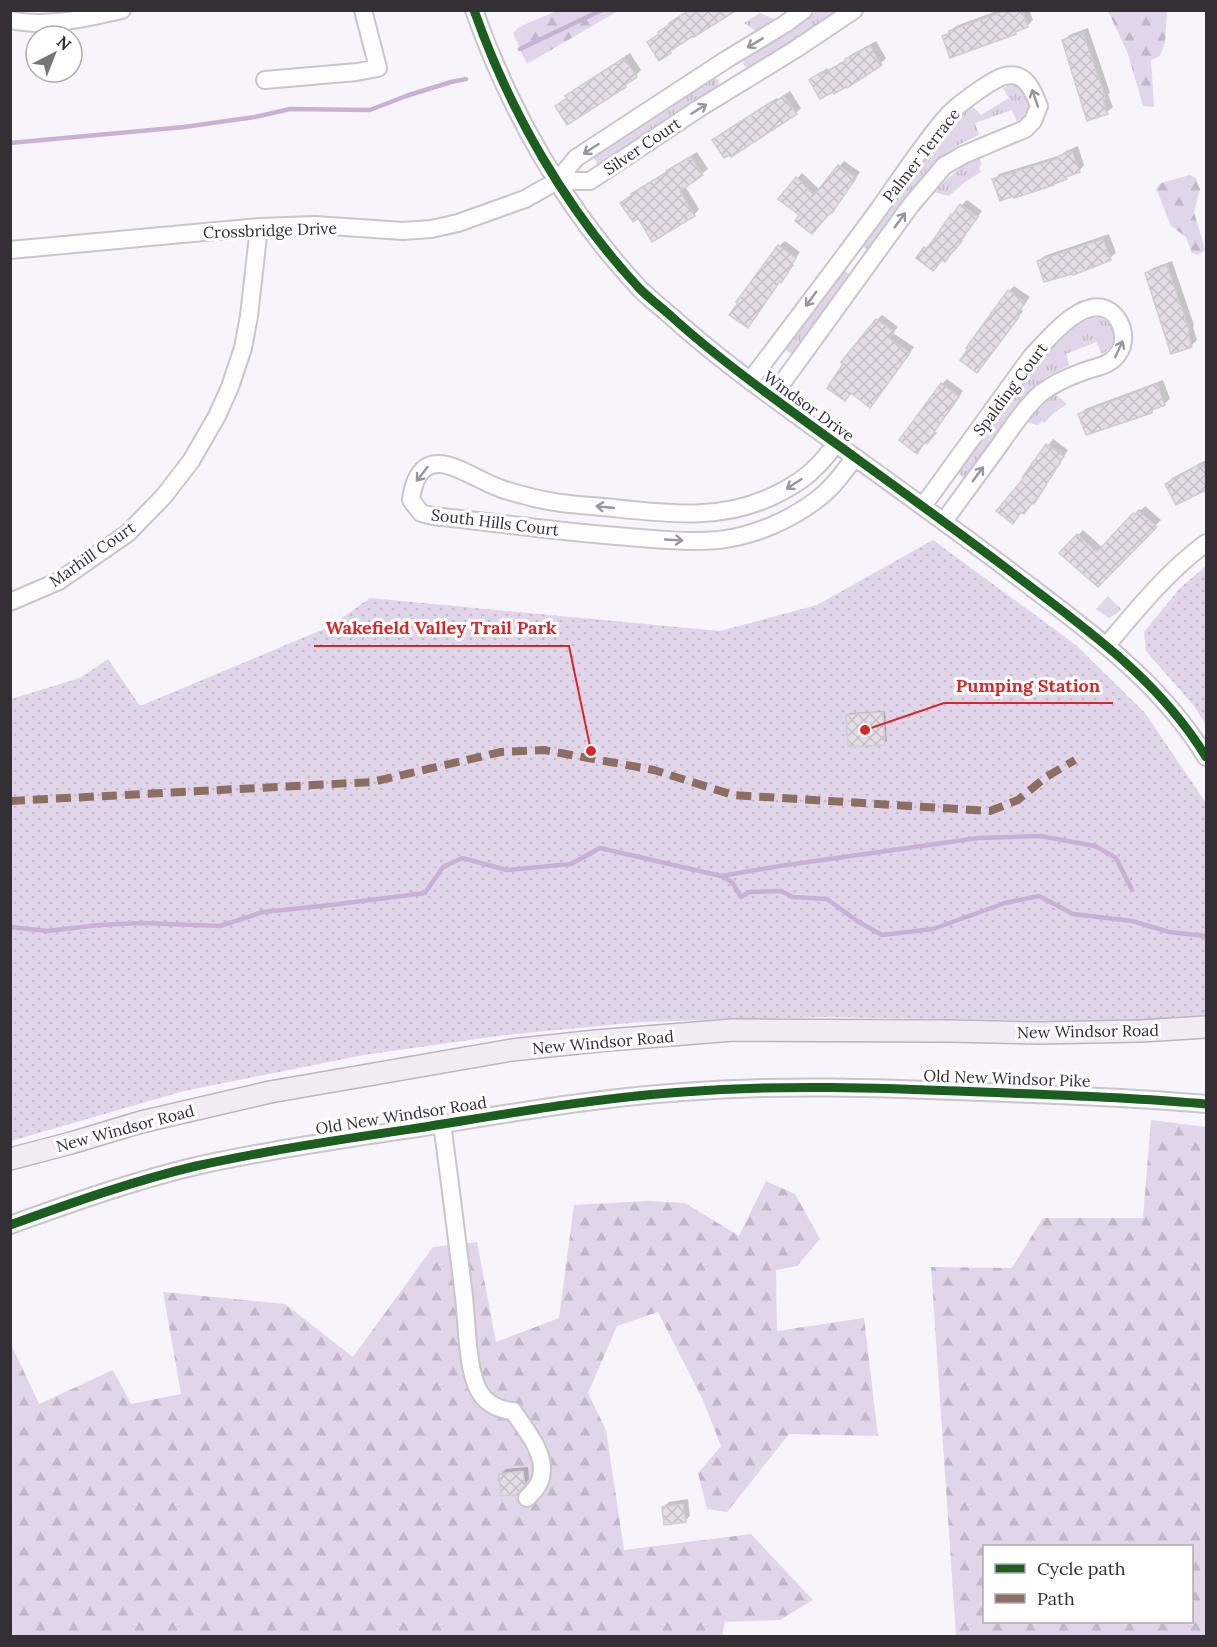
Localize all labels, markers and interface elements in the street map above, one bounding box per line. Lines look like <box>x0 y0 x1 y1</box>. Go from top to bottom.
north arrow <box>24 24 84 84</box>
text: N <box>53 31 75 54</box>
one-way arrow <box>747 37 764 49</box>
one-way arrow <box>1029 88 1040 107</box>
one-way arrow <box>690 102 707 114</box>
street label: Palmer Terrace <box>878 104 964 206</box>
street label: Silver Court <box>600 112 685 179</box>
one-way arrow <box>583 143 600 155</box>
one-way arrow <box>894 212 907 228</box>
street label: Crossbridge Drive <box>203 218 338 242</box>
one-way arrow <box>805 291 817 307</box>
street label: Spalding Court <box>969 338 1052 439</box>
one-way arrow <box>1114 340 1125 358</box>
street label: Windsor Drive <box>760 366 859 446</box>
one-way arrow <box>416 466 429 482</box>
one-way arrow <box>972 466 984 482</box>
one-way arrow <box>786 478 802 490</box>
one-way arrow <box>595 501 615 512</box>
street label: South Hills Court <box>430 504 561 540</box>
street label: Marhill Court <box>45 517 139 591</box>
one-way arrow <box>664 534 684 545</box>
callout: Wakefield Valley Trail Park <box>314 610 569 646</box>
text: Wakefield Valley Trail Park <box>325 616 557 639</box>
callout: Pumping Station <box>944 667 1113 703</box>
text: Pumping Station <box>956 674 1101 697</box>
street label: New Windsor Road <box>1017 1020 1160 1042</box>
street label: New Windsor Road <box>531 1026 675 1058</box>
street label: Old New Windsor Pike <box>923 1065 1091 1091</box>
street label: Old New Windsor Road <box>314 1092 488 1138</box>
street label: New Windsor Road <box>54 1100 197 1156</box>
legend <box>983 1545 1193 1623</box>
text: Cycle path <box>1037 1557 1126 1580</box>
text: Path <box>1037 1587 1075 1610</box>

